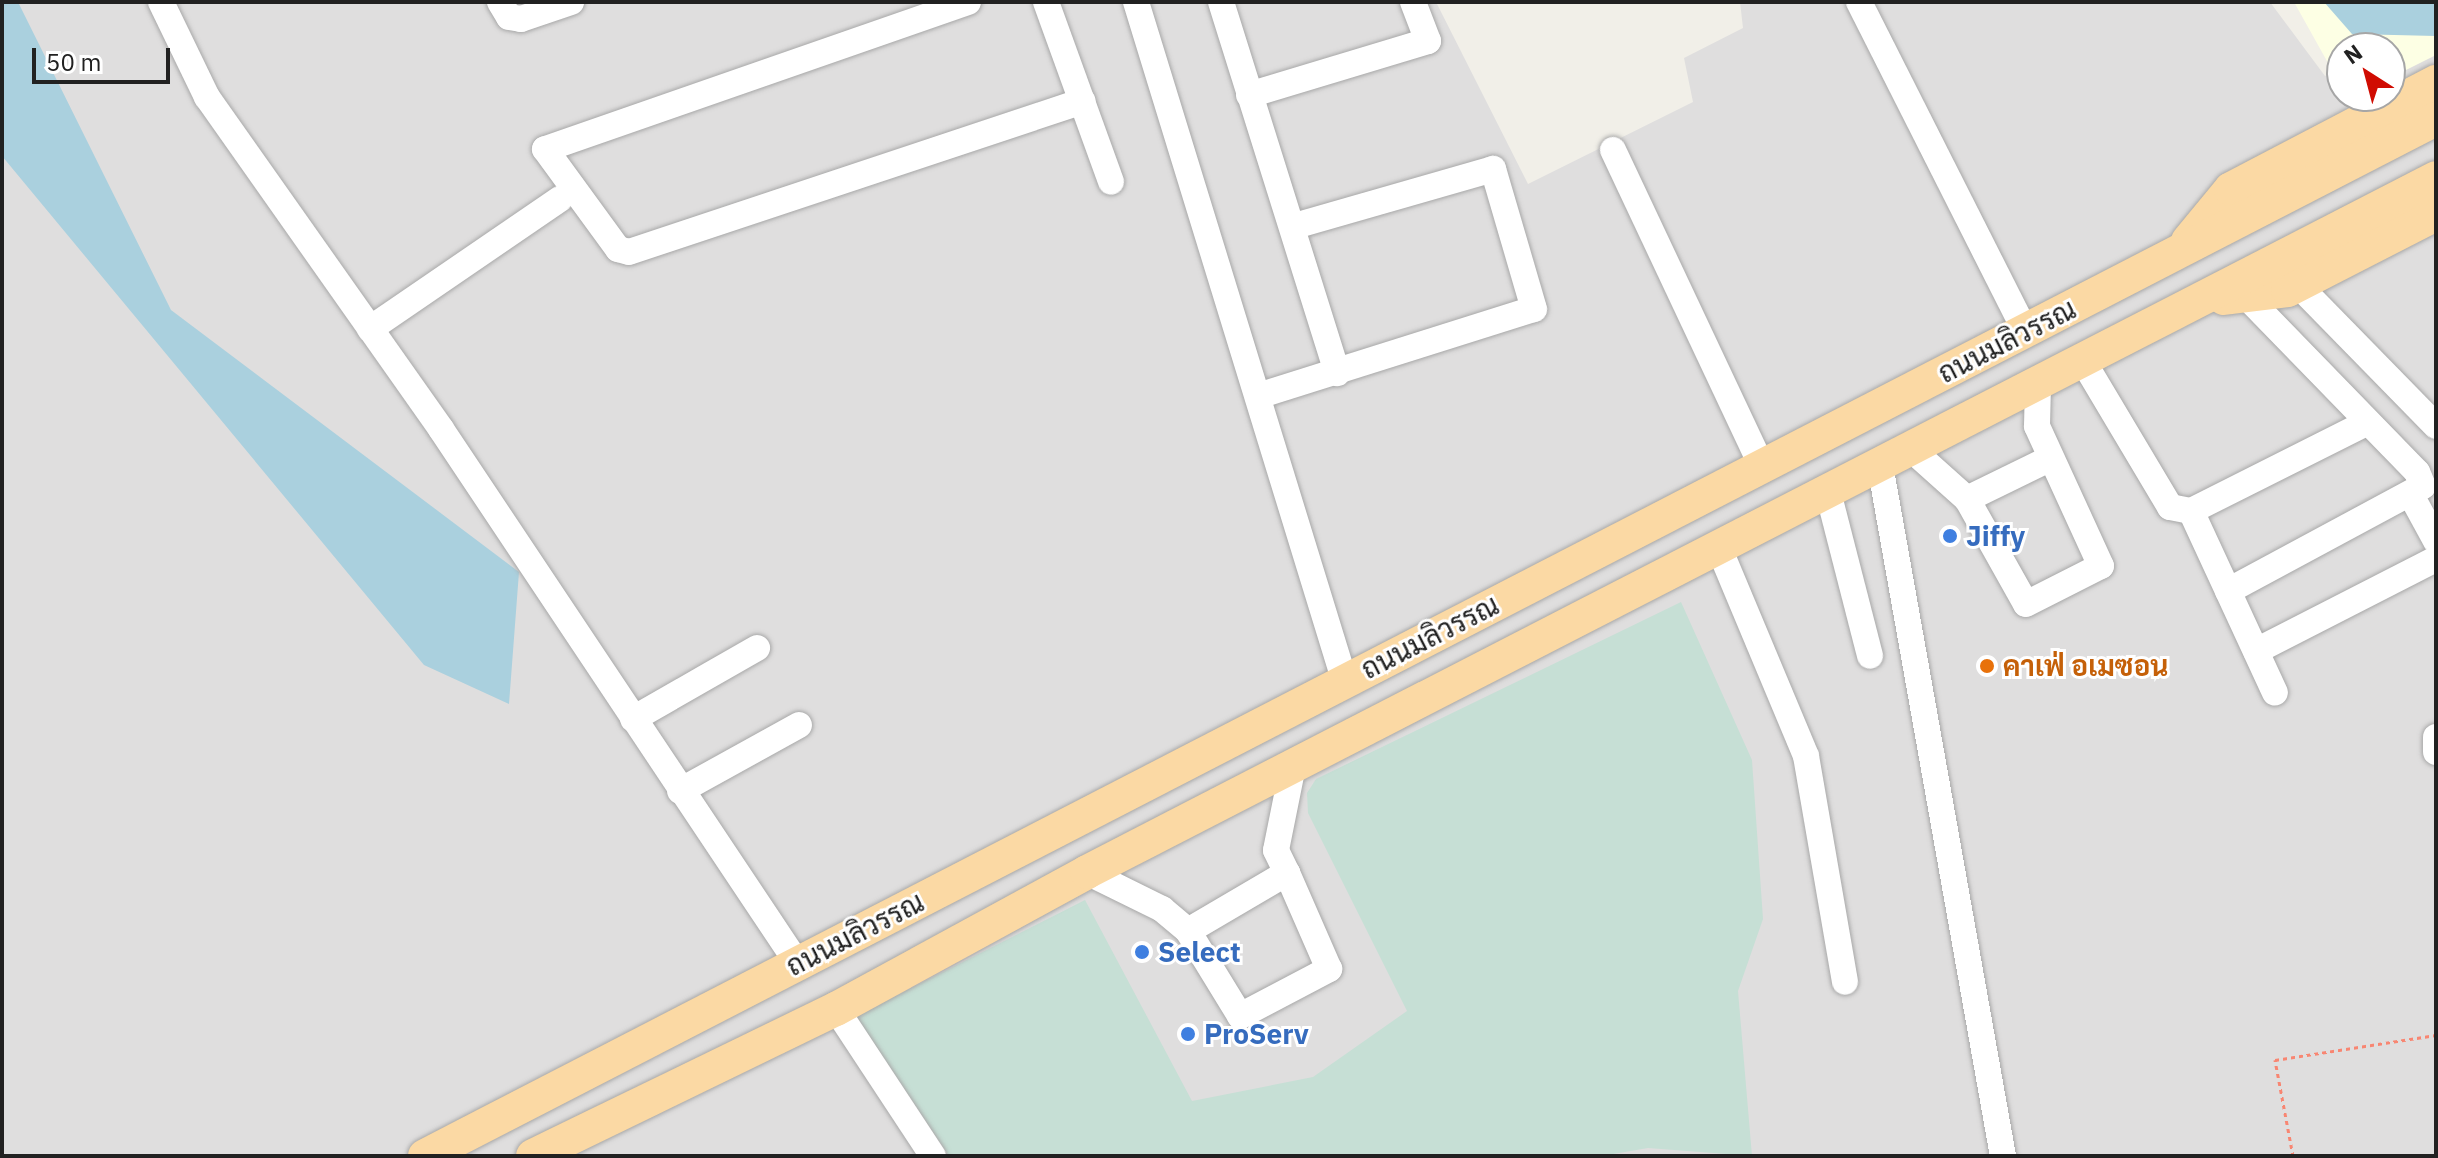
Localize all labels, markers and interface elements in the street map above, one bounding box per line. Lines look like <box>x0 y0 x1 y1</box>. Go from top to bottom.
scale bar <box>36 32 174 82</box>
north arrow <box>2326 32 2406 112</box>
text: N <box>2338 37 2368 70</box>
text: 50 m <box>46 46 101 78</box>
street label: ถนนมลิวรรณ <box>1933 292 2081 390</box>
place label: Jiffy <box>1966 519 2025 553</box>
marker: Jiffy <box>1941 527 1959 545</box>
street label: ถนนมลิวรรณ <box>1356 588 1504 686</box>
place label: คาเฟ่ อเมซอน <box>2003 649 2168 683</box>
marker: คาเฟ่ อเมซอน <box>1978 657 1996 675</box>
street label: ถนนมลิวรรณ <box>781 885 929 983</box>
place label: Select <box>1158 935 1241 969</box>
marker: Select <box>1133 943 1151 961</box>
place label: ProServ <box>1204 1017 1309 1051</box>
marker: ProServ <box>1179 1025 1197 1043</box>

